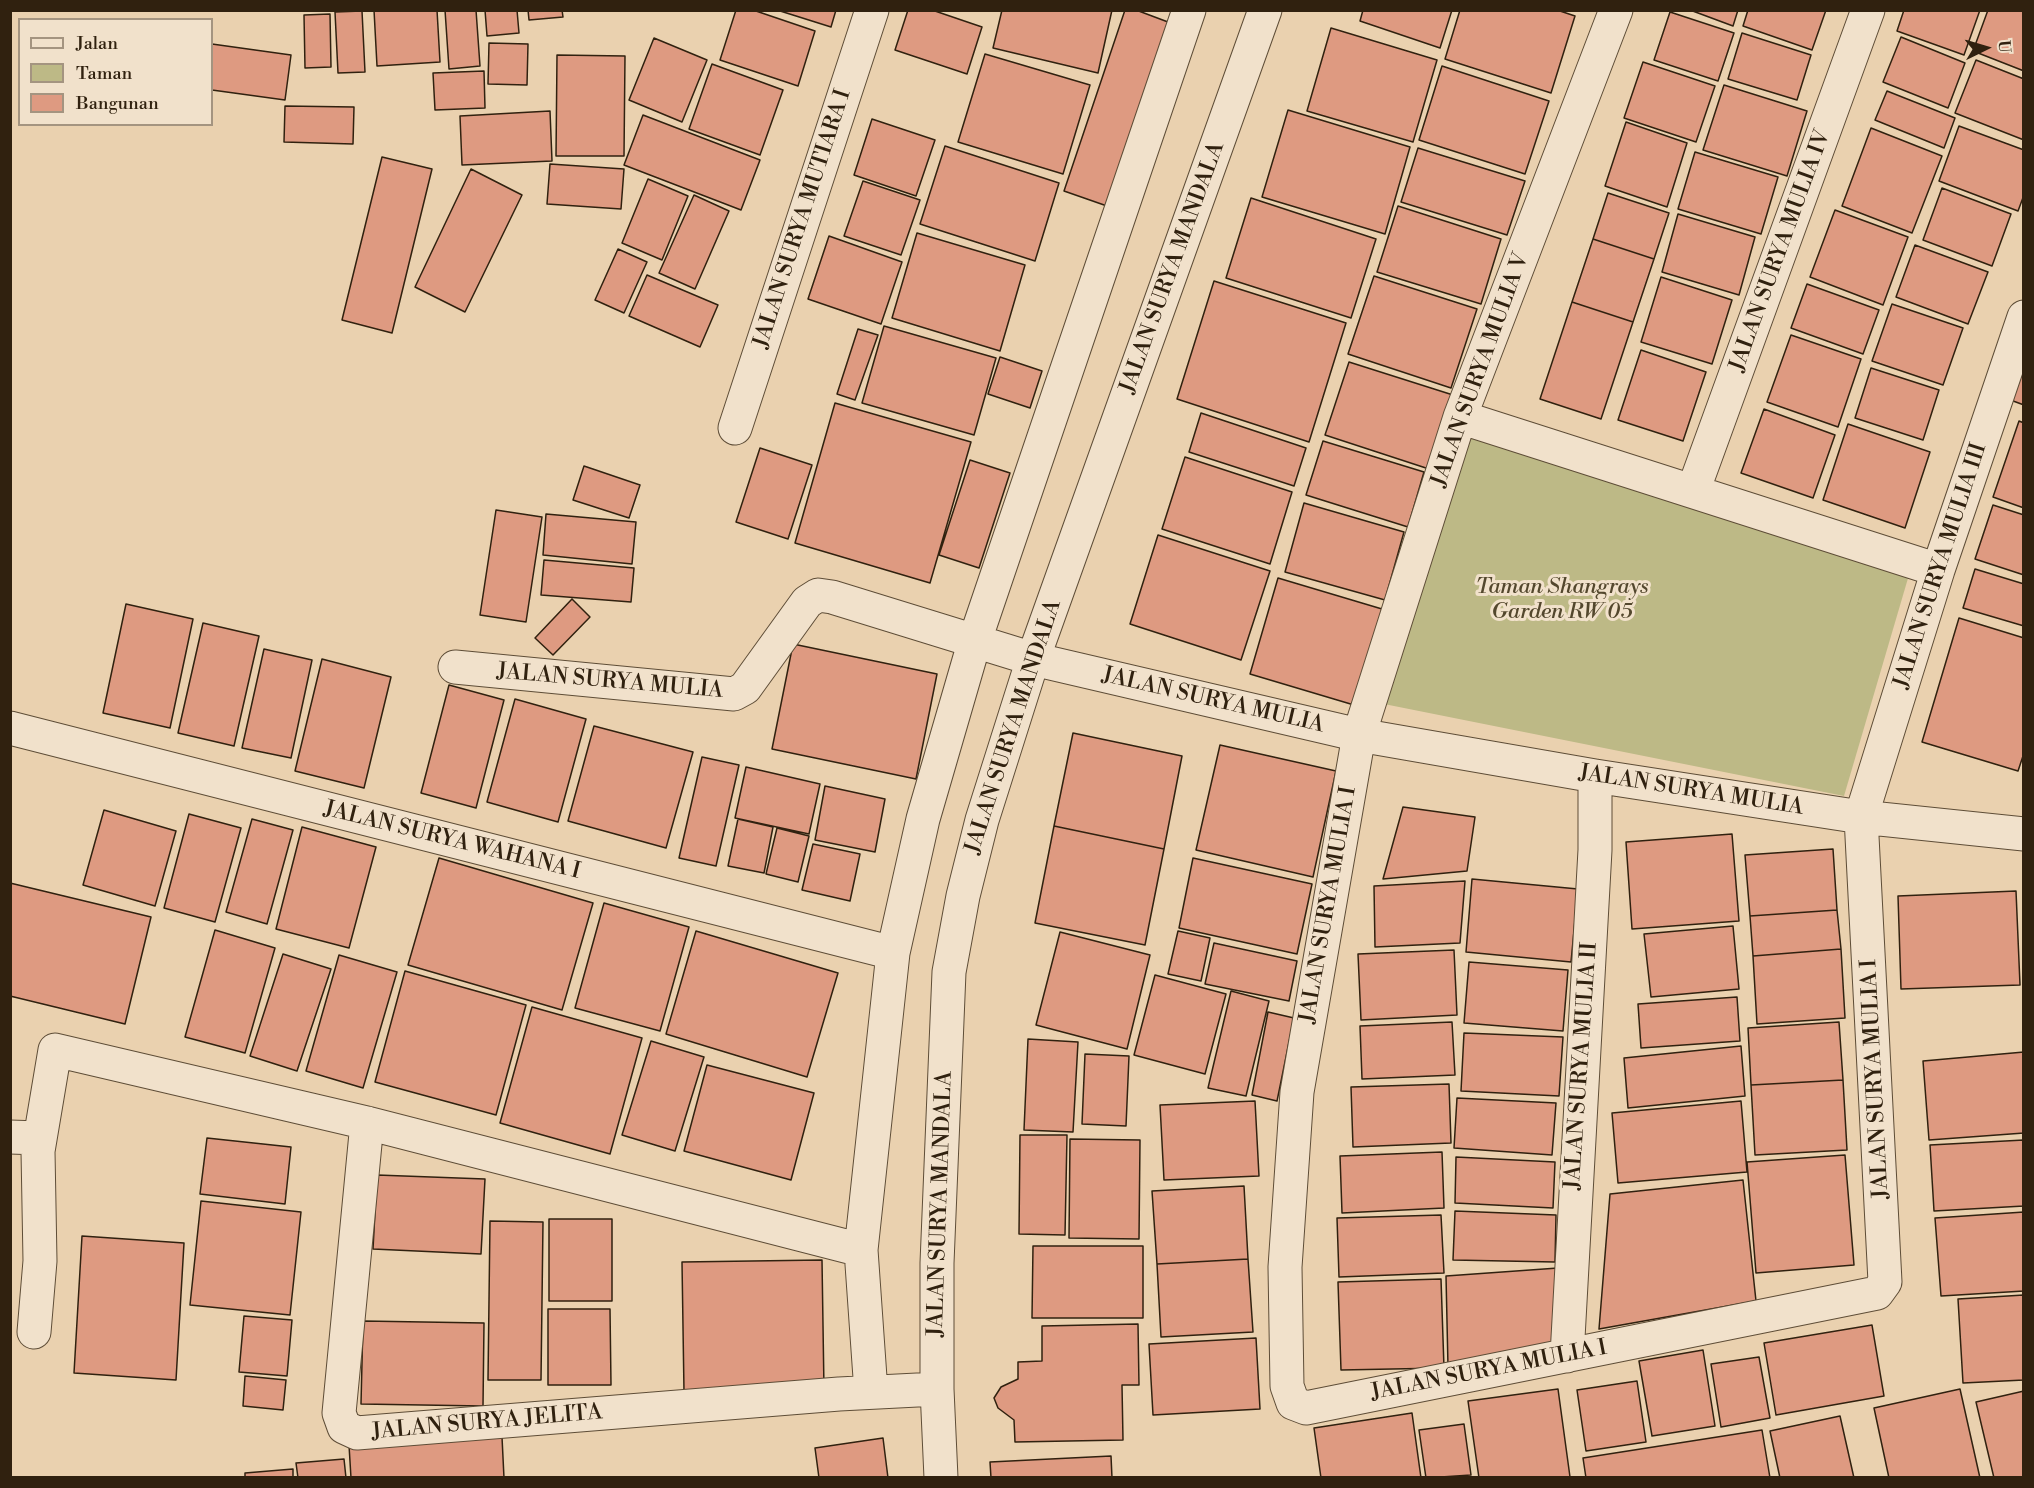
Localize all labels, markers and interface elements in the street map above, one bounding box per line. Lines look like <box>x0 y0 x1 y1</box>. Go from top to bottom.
legend <box>18 18 213 126</box>
north arrow <box>1956 18 2016 78</box>
text: Jalan <box>76 32 118 55</box>
text: U <box>1993 39 2014 53</box>
text: Taman <box>76 62 132 85</box>
street label: JALAN SURYA MUTIARA I <box>749 86 857 352</box>
text: Bangunan <box>76 92 159 115</box>
street label: JALAN SURYA MULIA IV <box>1725 126 1837 376</box>
street label: JALAN SURYA MANDALA <box>1115 139 1231 397</box>
street label: JALAN SURYA MULIA V <box>1426 249 1536 491</box>
street label: JALAN SURYA MULIA III <box>1889 440 1993 692</box>
park label: Taman Shangrays Garden RW 05 <box>1475 575 1649 626</box>
street label: JALAN SURYA MANDALA <box>960 597 1068 857</box>
street label: JALAN SURYA MULIA <box>496 659 724 705</box>
street label: JALAN SURYA MULIA <box>1100 663 1326 739</box>
street label: JALAN SURYA MULIA <box>1577 760 1805 822</box>
street label: JALAN SURYA MULIA I <box>1295 785 1363 1025</box>
street label: JALAN SURYA WAHANA I <box>321 796 583 886</box>
street label: JALAN SURYA MULIA II <box>1560 941 1604 1191</box>
street label: JALAN SURYA MULIA I <box>1857 959 1895 1199</box>
street label: JALAN SURYA MANDALA <box>923 1071 959 1337</box>
street label: JALAN SURYA MULIA I <box>1369 1335 1609 1407</box>
street label: JALAN SURYA JELITA <box>371 1400 603 1446</box>

